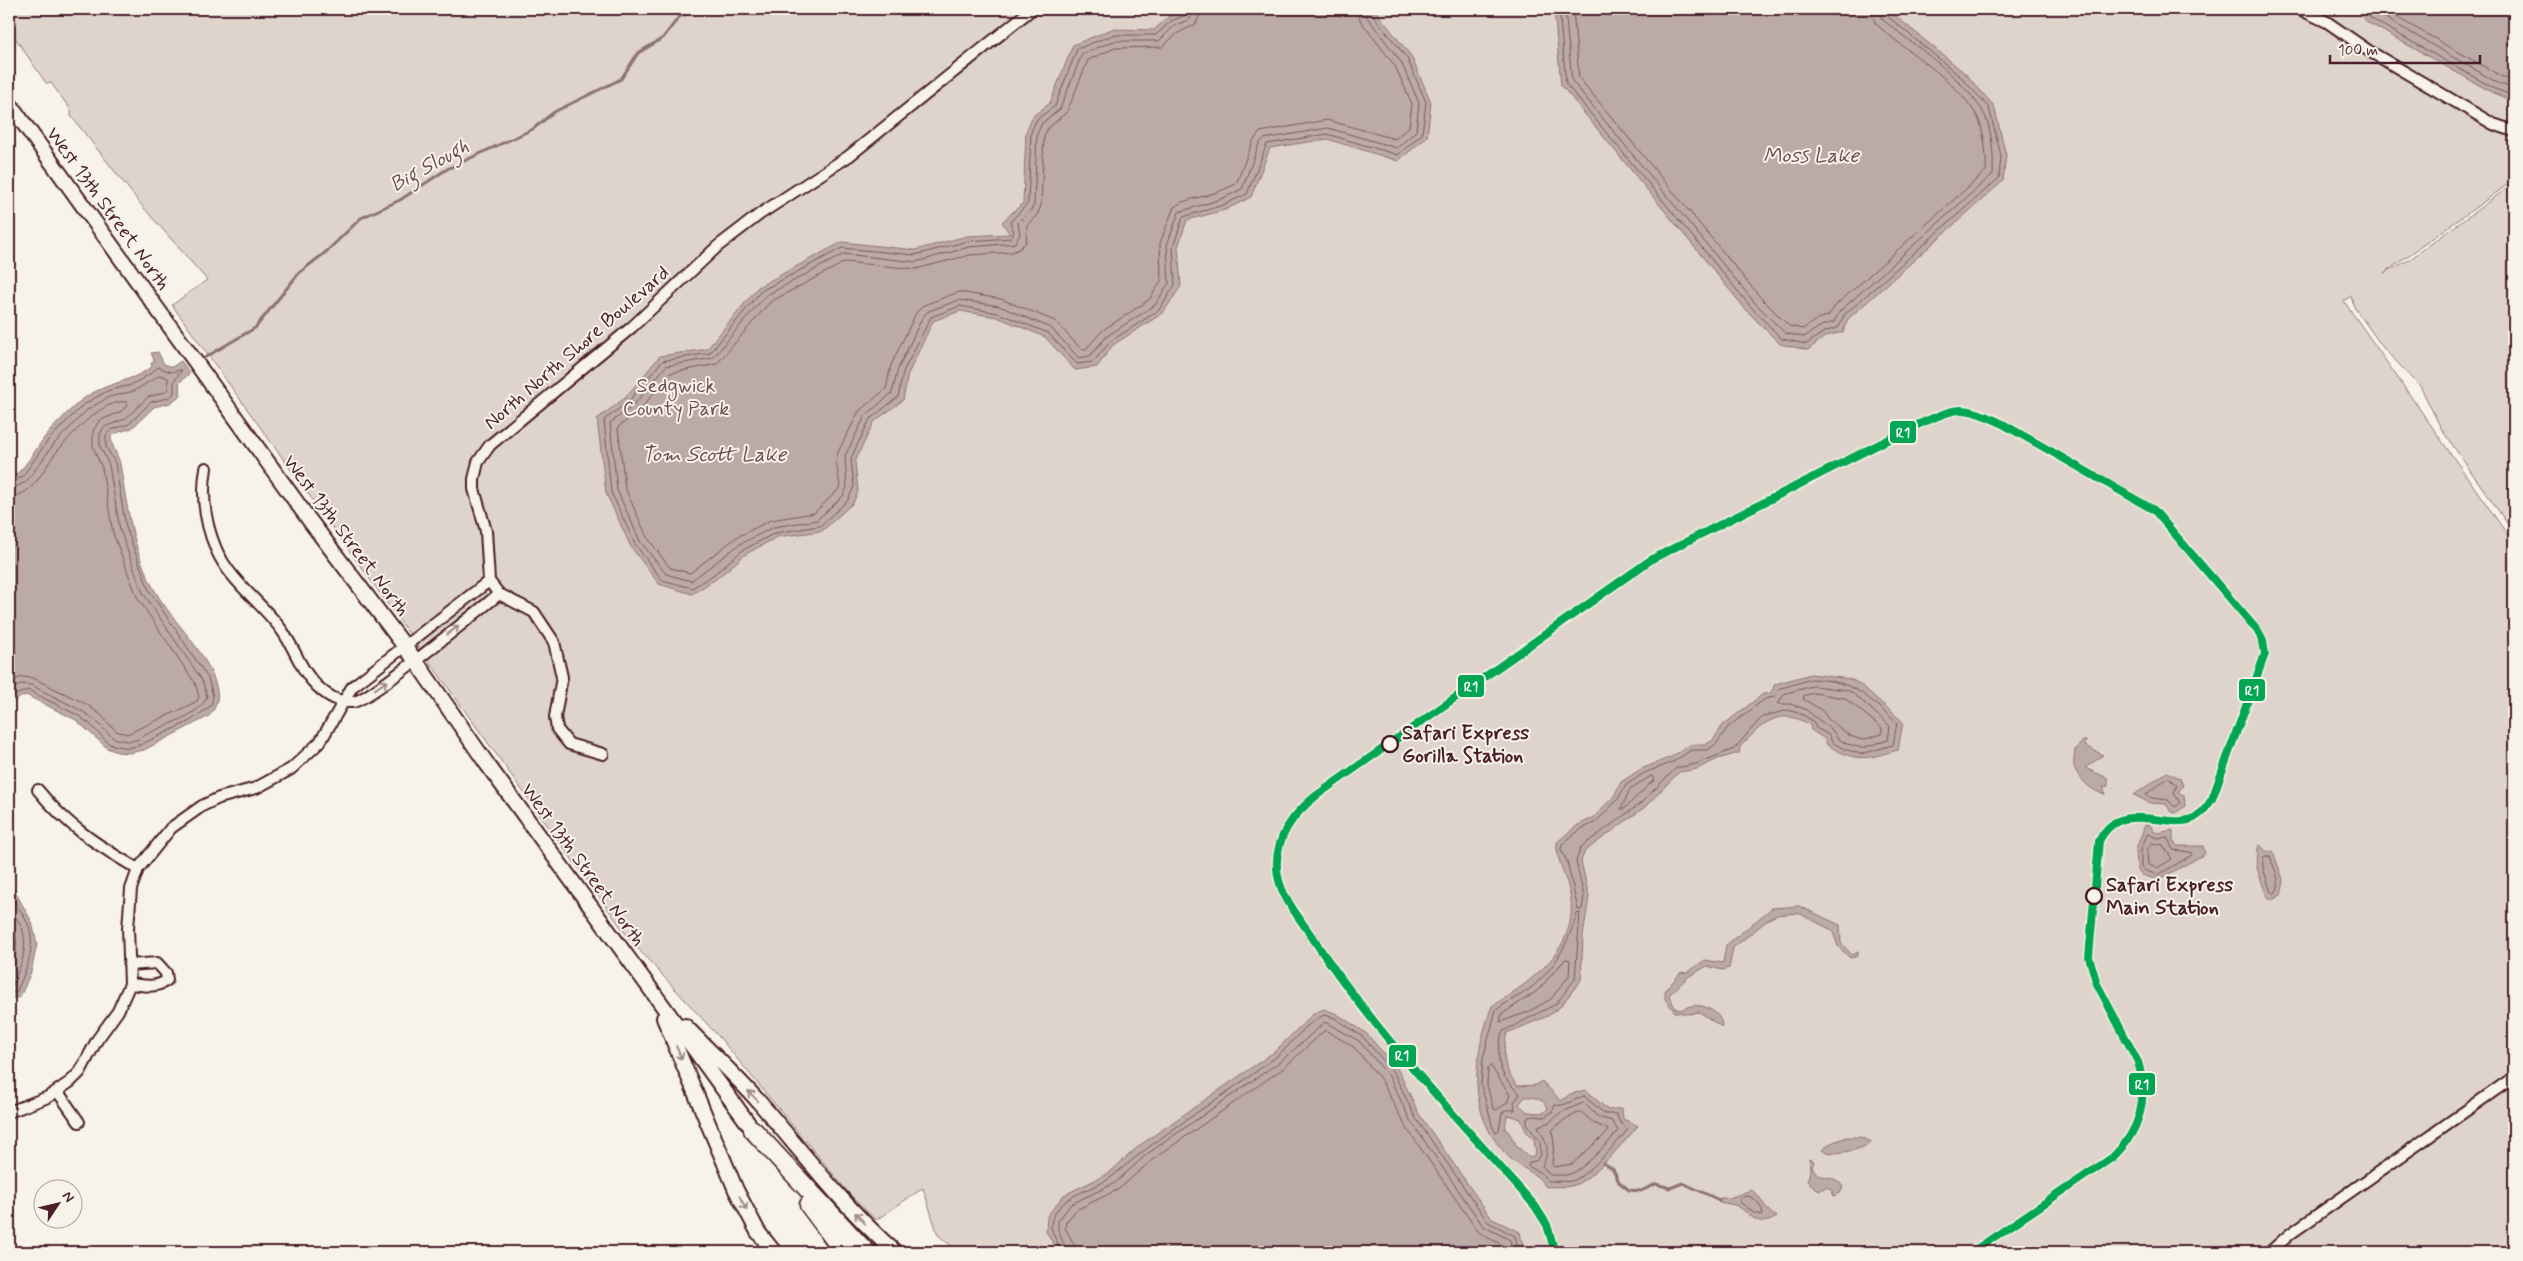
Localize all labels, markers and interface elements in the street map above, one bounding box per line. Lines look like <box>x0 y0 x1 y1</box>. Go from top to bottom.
scale bar <box>2330 32 2480 64</box>
text: 100 m <box>2338 41 2378 61</box>
street label: West 13th Street North <box>39 122 176 296</box>
water label: Big Slough <box>385 133 475 201</box>
water label: Moss Lake <box>1763 142 1860 170</box>
street label: North North Shore Boulevard <box>478 260 676 436</box>
park label: Sedgwick County Park <box>623 373 729 423</box>
line badge: R1 <box>1889 420 1917 444</box>
text: R1 <box>1896 424 1910 442</box>
water label: Tom Scott Lake <box>642 441 788 469</box>
street label: West 13th Street North <box>276 450 416 622</box>
one-way arrow <box>447 624 460 635</box>
line badge: R1 <box>1457 674 1485 698</box>
text: R1 <box>1464 678 1478 696</box>
line badge: R1 <box>2238 678 2266 702</box>
one-way arrow <box>373 680 387 690</box>
text: R1 <box>2245 682 2259 700</box>
place label: Safari Express Gorilla Station <box>1402 720 1529 770</box>
marker: Safari Express Gorilla Station <box>1381 735 1399 753</box>
street label: West 13th Street North <box>514 778 651 952</box>
place label: Safari Express Main Station <box>2106 872 2233 922</box>
marker: Safari Express Main Station <box>2085 887 2103 905</box>
line badge: R1 <box>1388 1044 1417 1068</box>
one-way arrow <box>674 1045 684 1060</box>
text: R1 <box>1395 1047 1409 1065</box>
line badge: R1 <box>2128 1072 2156 1096</box>
text: R1 <box>2135 1076 2149 1094</box>
one-way arrow <box>747 1090 759 1102</box>
north arrow <box>32 1178 82 1228</box>
text: N <box>58 1188 78 1206</box>
one-way arrow <box>738 1195 748 1209</box>
one-way arrow <box>854 1212 866 1225</box>

